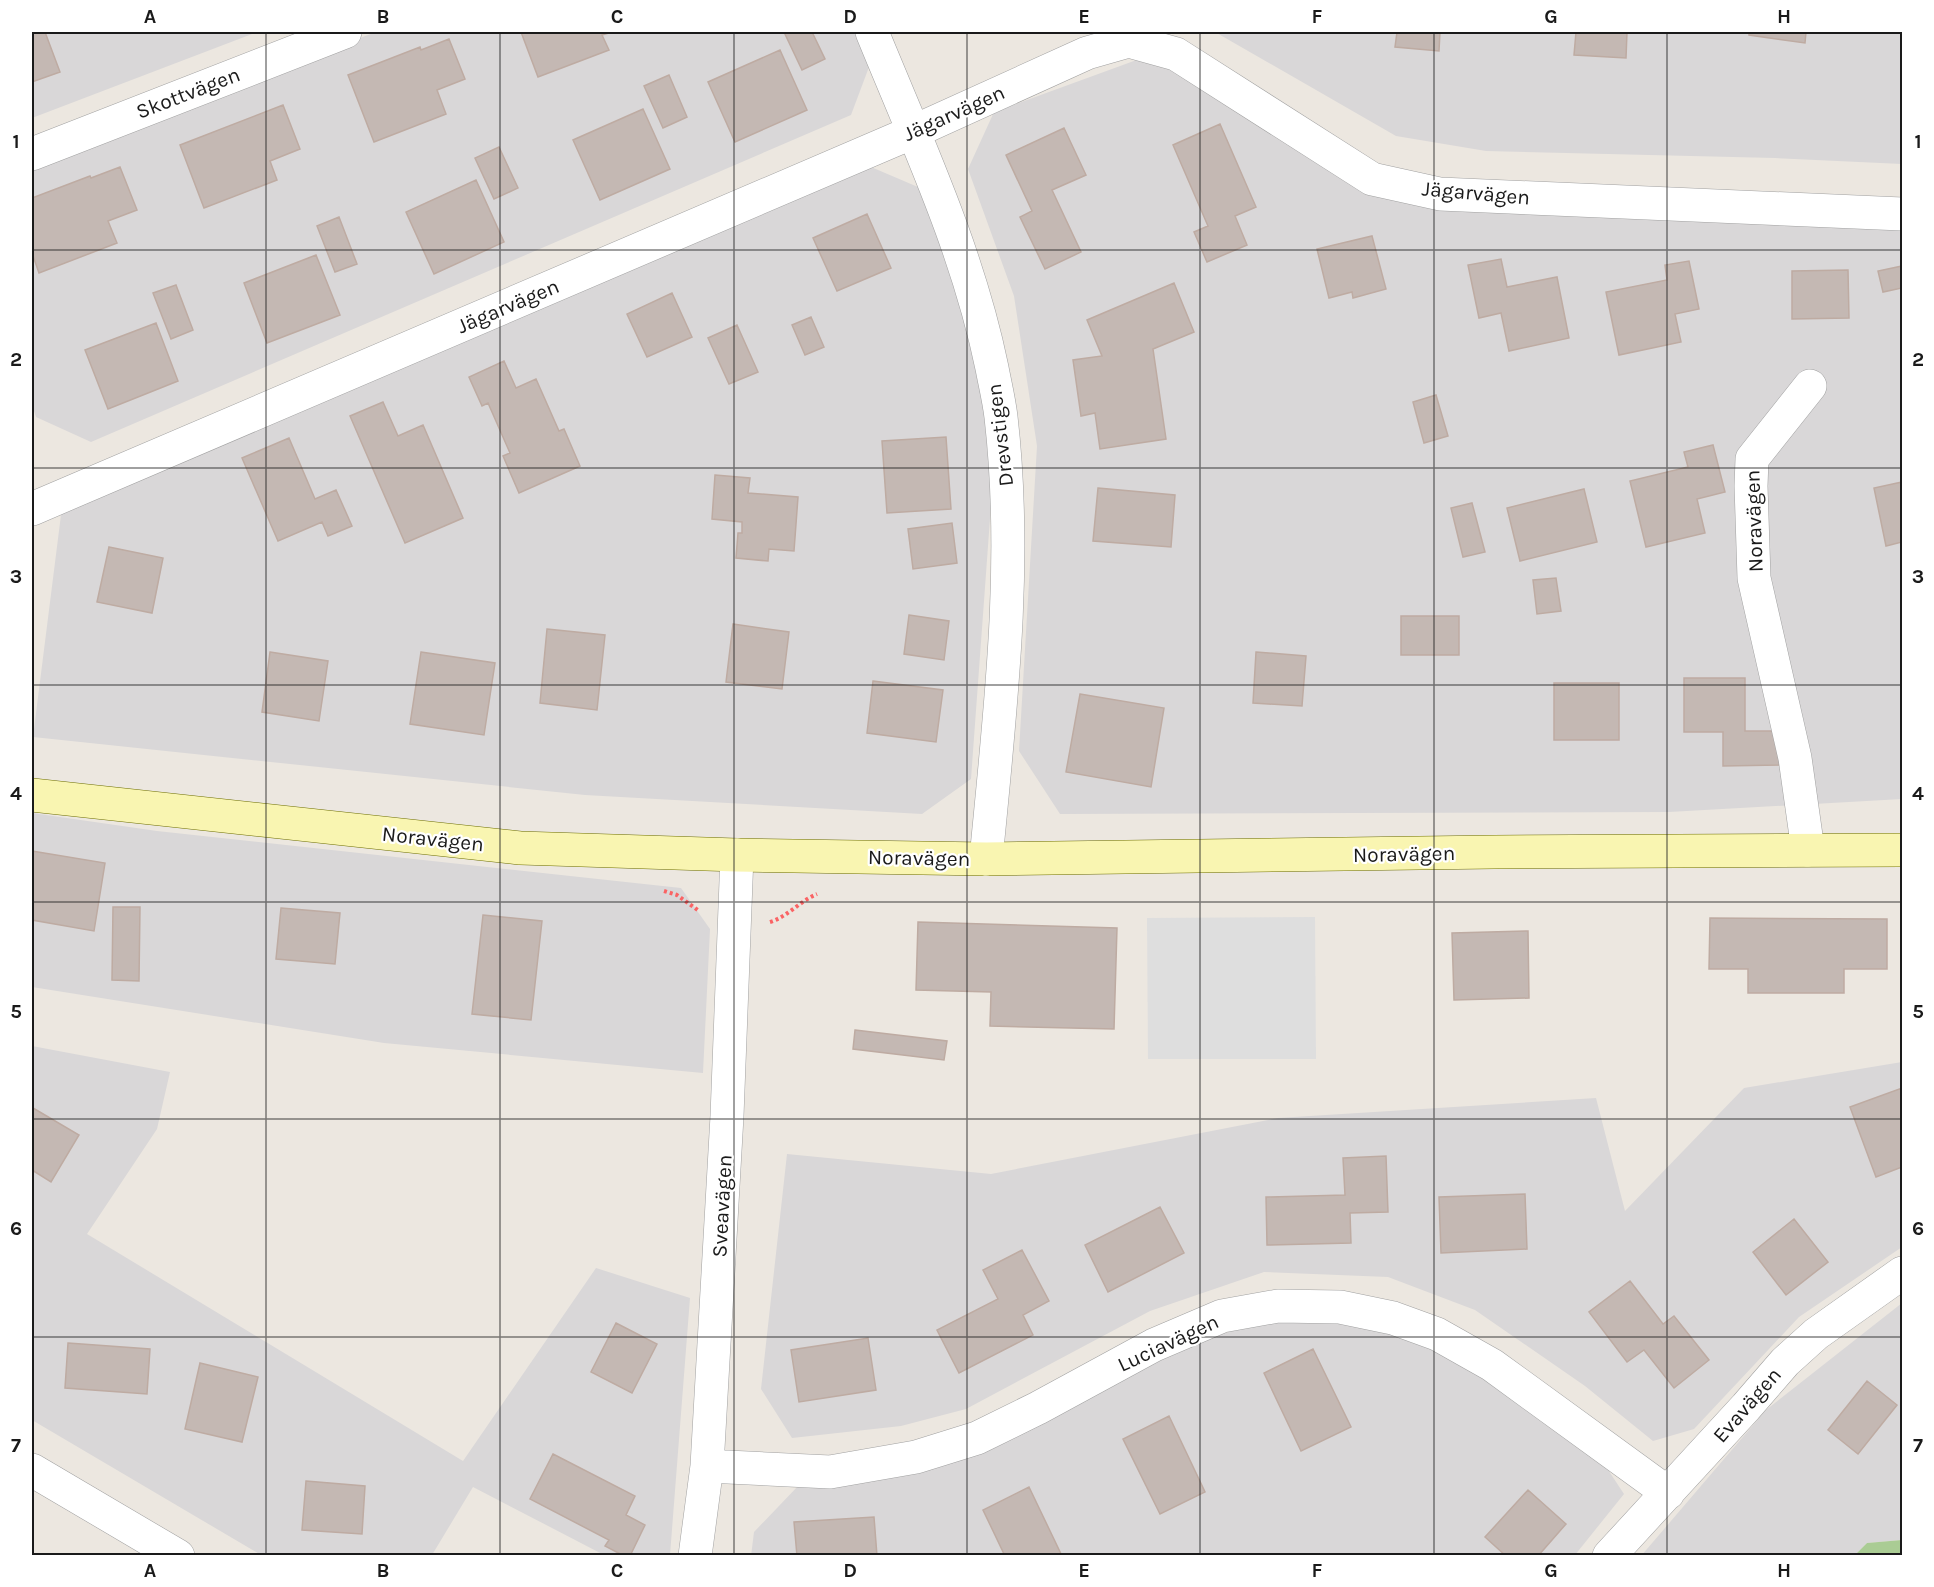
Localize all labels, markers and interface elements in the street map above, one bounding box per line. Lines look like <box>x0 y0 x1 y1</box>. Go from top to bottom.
text: A <box>144 5 157 28</box>
text: B <box>377 5 389 28</box>
text: C <box>611 5 623 28</box>
text: D <box>843 5 857 28</box>
text: E <box>1078 5 1090 28</box>
text: F <box>1312 5 1323 28</box>
text: G <box>1544 5 1558 28</box>
text: H <box>1777 5 1791 28</box>
street label: Skottvägen <box>133 62 243 124</box>
street label: Jägarvägen <box>900 80 1008 146</box>
text: 1 <box>12 130 20 153</box>
text: 1 <box>1914 130 1922 153</box>
street label: Jägarvägen <box>1421 176 1531 210</box>
street label: Jägarvägen <box>453 274 563 338</box>
text: 2 <box>10 348 22 371</box>
text: 2 <box>1912 348 1924 371</box>
street label: Drevstigen <box>982 382 1018 488</box>
street label: Noravägen <box>1740 469 1768 573</box>
text: 3 <box>10 565 22 588</box>
text: 3 <box>1912 565 1924 588</box>
text: 4 <box>10 782 22 805</box>
text: 4 <box>1912 782 1924 805</box>
street label: Noravägen <box>381 822 485 856</box>
street label: Noravägen <box>1353 841 1455 867</box>
street label: Noravägen <box>868 845 970 871</box>
text: 5 <box>10 1000 22 1023</box>
text: 5 <box>1912 1000 1924 1023</box>
street label: Sveavägen <box>707 1154 737 1258</box>
text: 6 <box>10 1217 22 1240</box>
text: 6 <box>1912 1217 1924 1240</box>
street label: Luciavägen <box>1114 1309 1222 1377</box>
street label: Evavägen <box>1708 1363 1786 1447</box>
text: 7 <box>11 1434 21 1457</box>
text: 7 <box>1913 1434 1923 1457</box>
text: A <box>144 1559 157 1582</box>
text: B <box>377 1559 389 1582</box>
text: C <box>611 1559 623 1582</box>
text: D <box>843 1559 857 1582</box>
text: E <box>1078 1559 1090 1582</box>
text: F <box>1312 1559 1323 1582</box>
text: G <box>1544 1559 1558 1582</box>
text: H <box>1777 1559 1791 1582</box>

